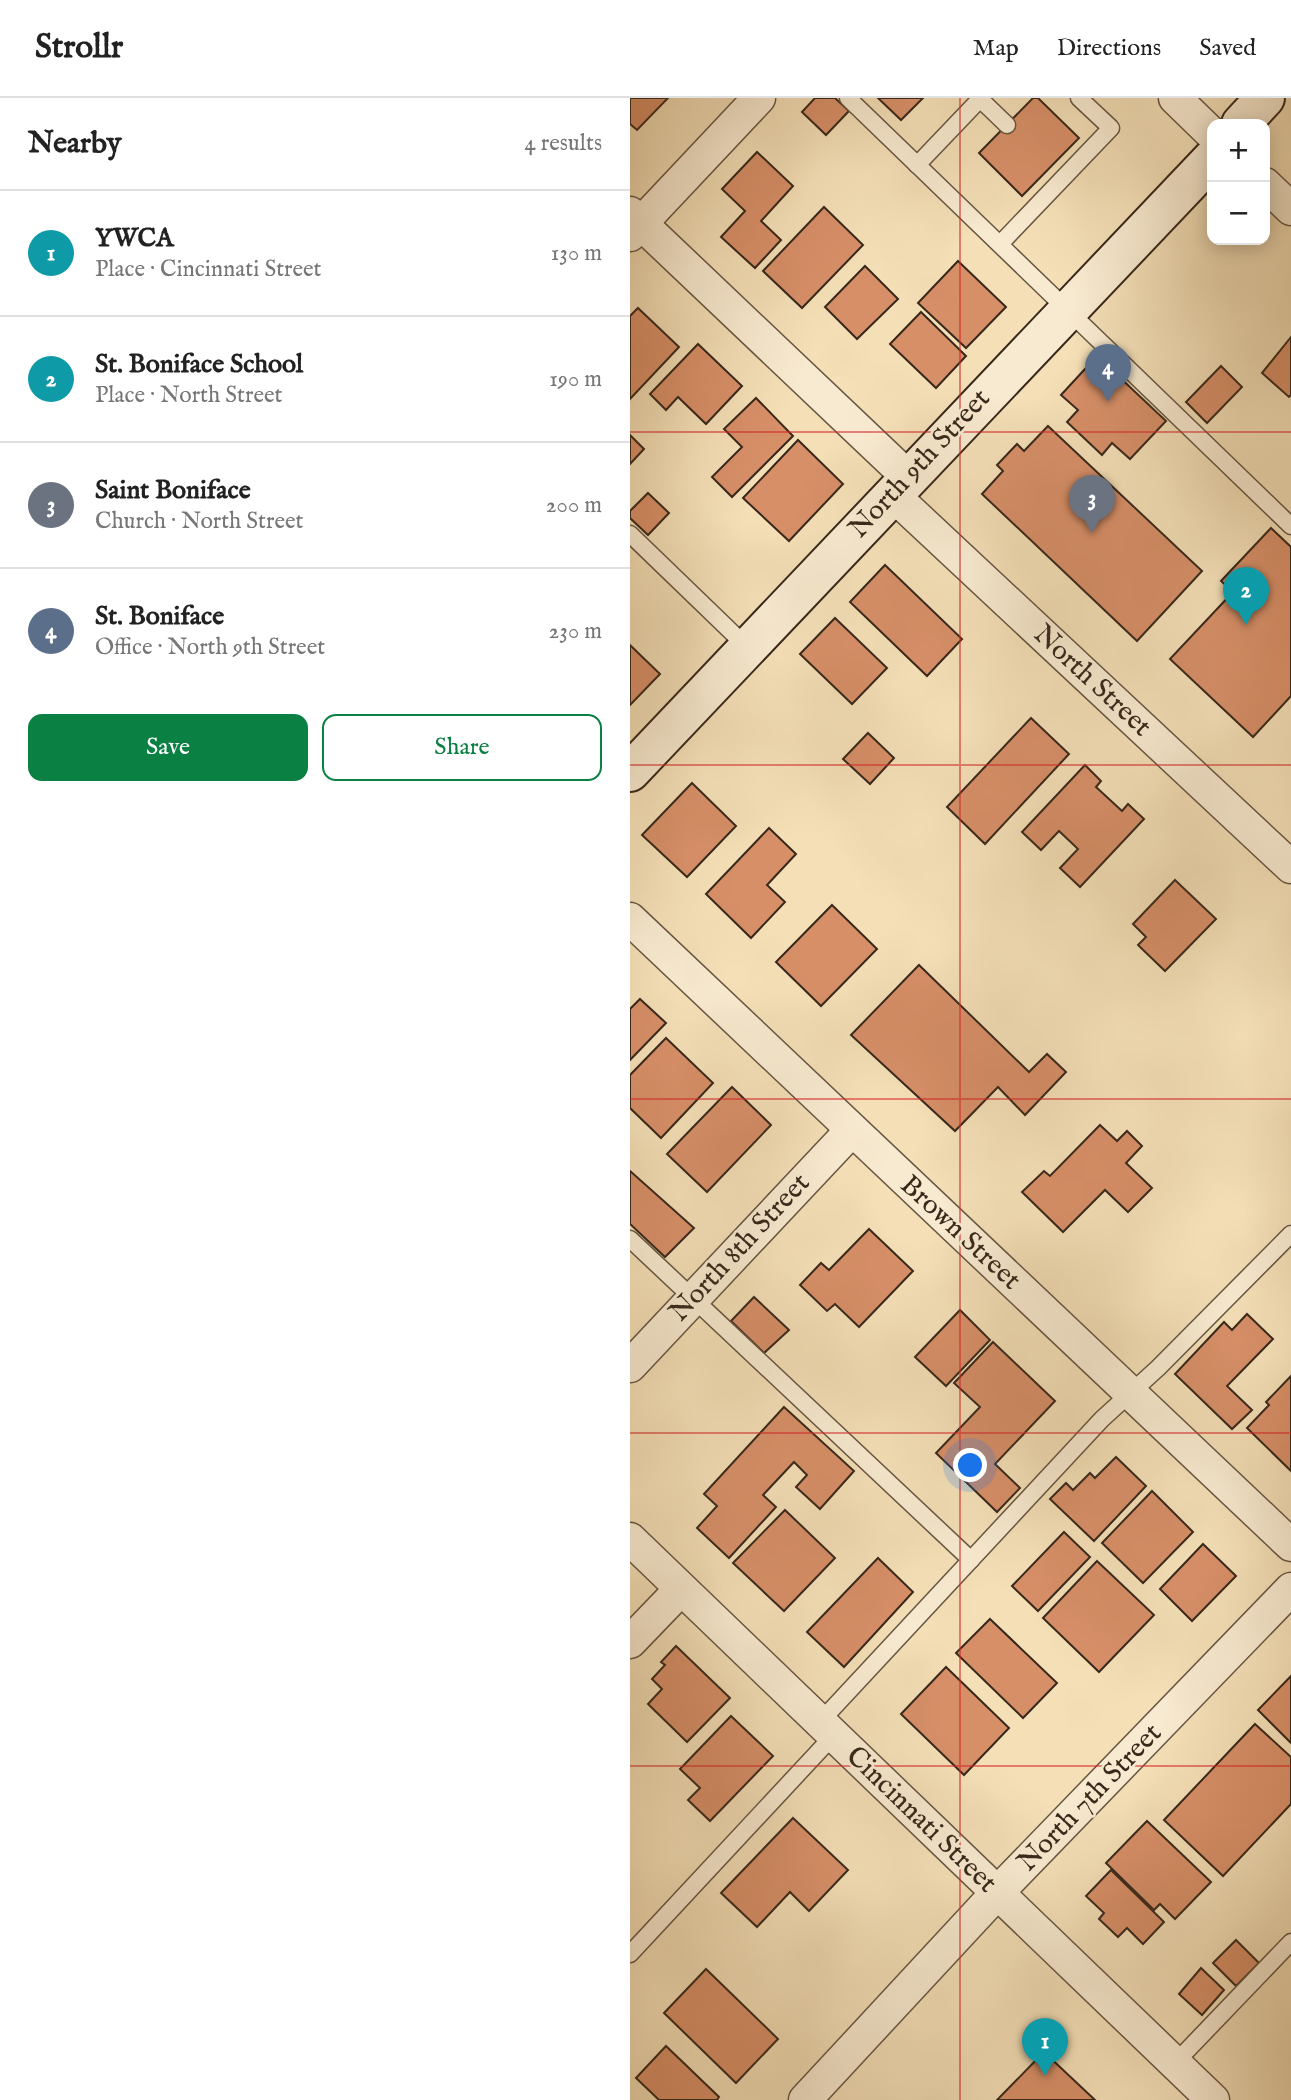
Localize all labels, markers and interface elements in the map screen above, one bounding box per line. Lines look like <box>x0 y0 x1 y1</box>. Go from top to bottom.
text: Strollr <box>35 27 123 69</box>
text: Map <box>973 33 1019 64</box>
text: Directions <box>1057 33 1161 64</box>
text: Saved <box>1199 33 1256 64</box>
map controls <box>1207 119 1270 245</box>
button: + <box>1207 119 1270 182</box>
text: Nearby <box>28 125 121 163</box>
text: 4 results <box>524 129 602 158</box>
button: − <box>1207 182 1270 245</box>
text: YWCA <box>95 222 174 255</box>
text: 1 <box>47 239 55 268</box>
text: 130 m <box>551 239 602 268</box>
text: Place · Cincinnati Street <box>95 255 322 284</box>
pin: 4 <box>1085 344 1131 402</box>
text: St. Boniface School <box>95 348 303 381</box>
text: 2 <box>46 365 56 394</box>
text: 190 m <box>549 365 602 394</box>
text: Place · North Street <box>95 381 282 410</box>
street label: North 9th Street <box>842 382 998 546</box>
text: Saint Boniface <box>95 474 251 507</box>
pin: 3 <box>1069 475 1115 533</box>
text: 3 <box>47 491 55 520</box>
text: 200 m <box>546 491 602 520</box>
text: Church · North Street <box>95 507 303 536</box>
pin: 2 <box>1223 567 1269 625</box>
text: St. Boniface <box>95 600 224 633</box>
text: 4 <box>45 617 57 646</box>
text: 230 m <box>549 617 602 646</box>
street label: North Street <box>1026 617 1159 745</box>
text: Office · North 9th Street <box>95 633 325 662</box>
button: Save <box>28 714 308 781</box>
button: Share <box>322 714 602 781</box>
street label: North 8th Street <box>662 1166 818 1330</box>
street label: Brown Street <box>892 1168 1028 1298</box>
your location <box>953 1448 987 1482</box>
street label: North 7th Street <box>1011 1716 1170 1879</box>
street label: Cincinnati Street <box>838 1739 1004 1901</box>
pin: 1 <box>1022 2018 1068 2076</box>

